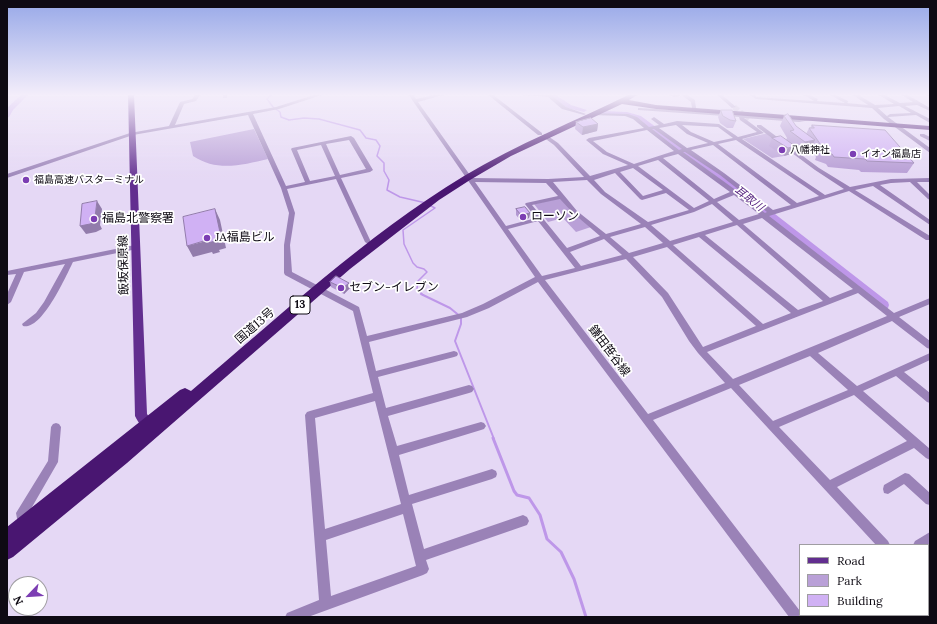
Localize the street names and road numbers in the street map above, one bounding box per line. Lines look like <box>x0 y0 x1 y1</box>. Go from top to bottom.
street label: 飯坂保原線 <box>116 235 132 295</box>
road number: 13 <box>290 296 310 314</box>
street label: 国道13号 <box>233 305 277 347</box>
street label: 鎌田笹谷線 <box>585 323 633 379</box>

